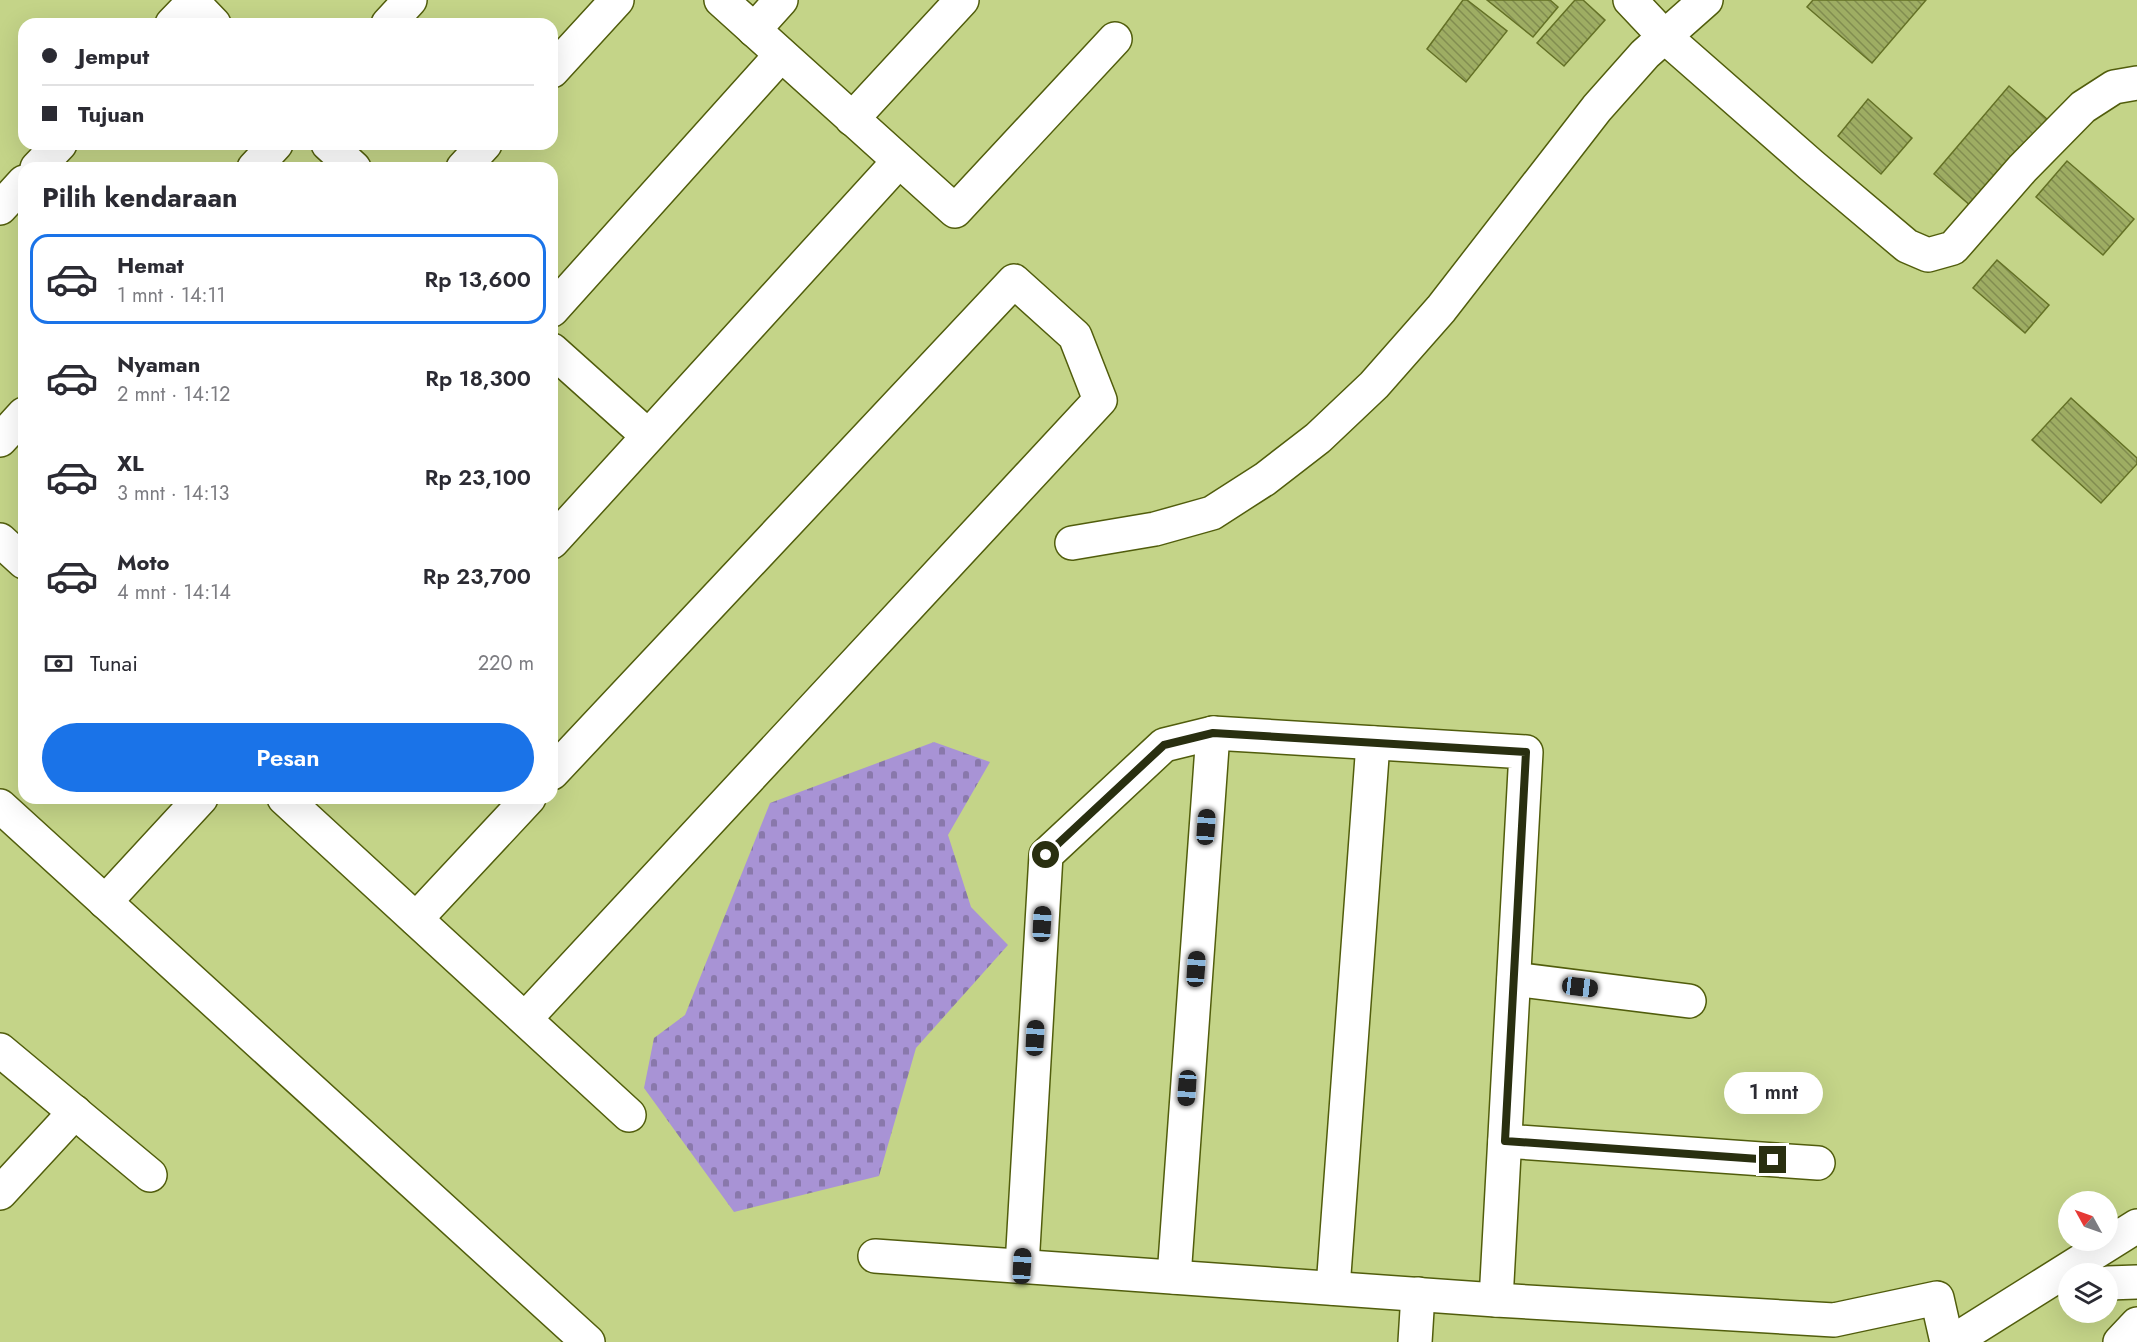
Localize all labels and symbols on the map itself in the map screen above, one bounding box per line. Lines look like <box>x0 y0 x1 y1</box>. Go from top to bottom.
car <box>1196 808 1216 846</box>
route start <box>1032 841 1059 868</box>
car <box>1032 906 1052 942</box>
car <box>1186 950 1206 988</box>
car <box>1561 976 1599 998</box>
car <box>1025 1020 1045 1056</box>
car <box>1177 1069 1197 1107</box>
callout: 1 mnt <box>1724 1073 1822 1115</box>
route end <box>1759 1146 1786 1173</box>
north arrow <box>2058 1191 2118 1251</box>
car <box>1012 1248 1032 1284</box>

